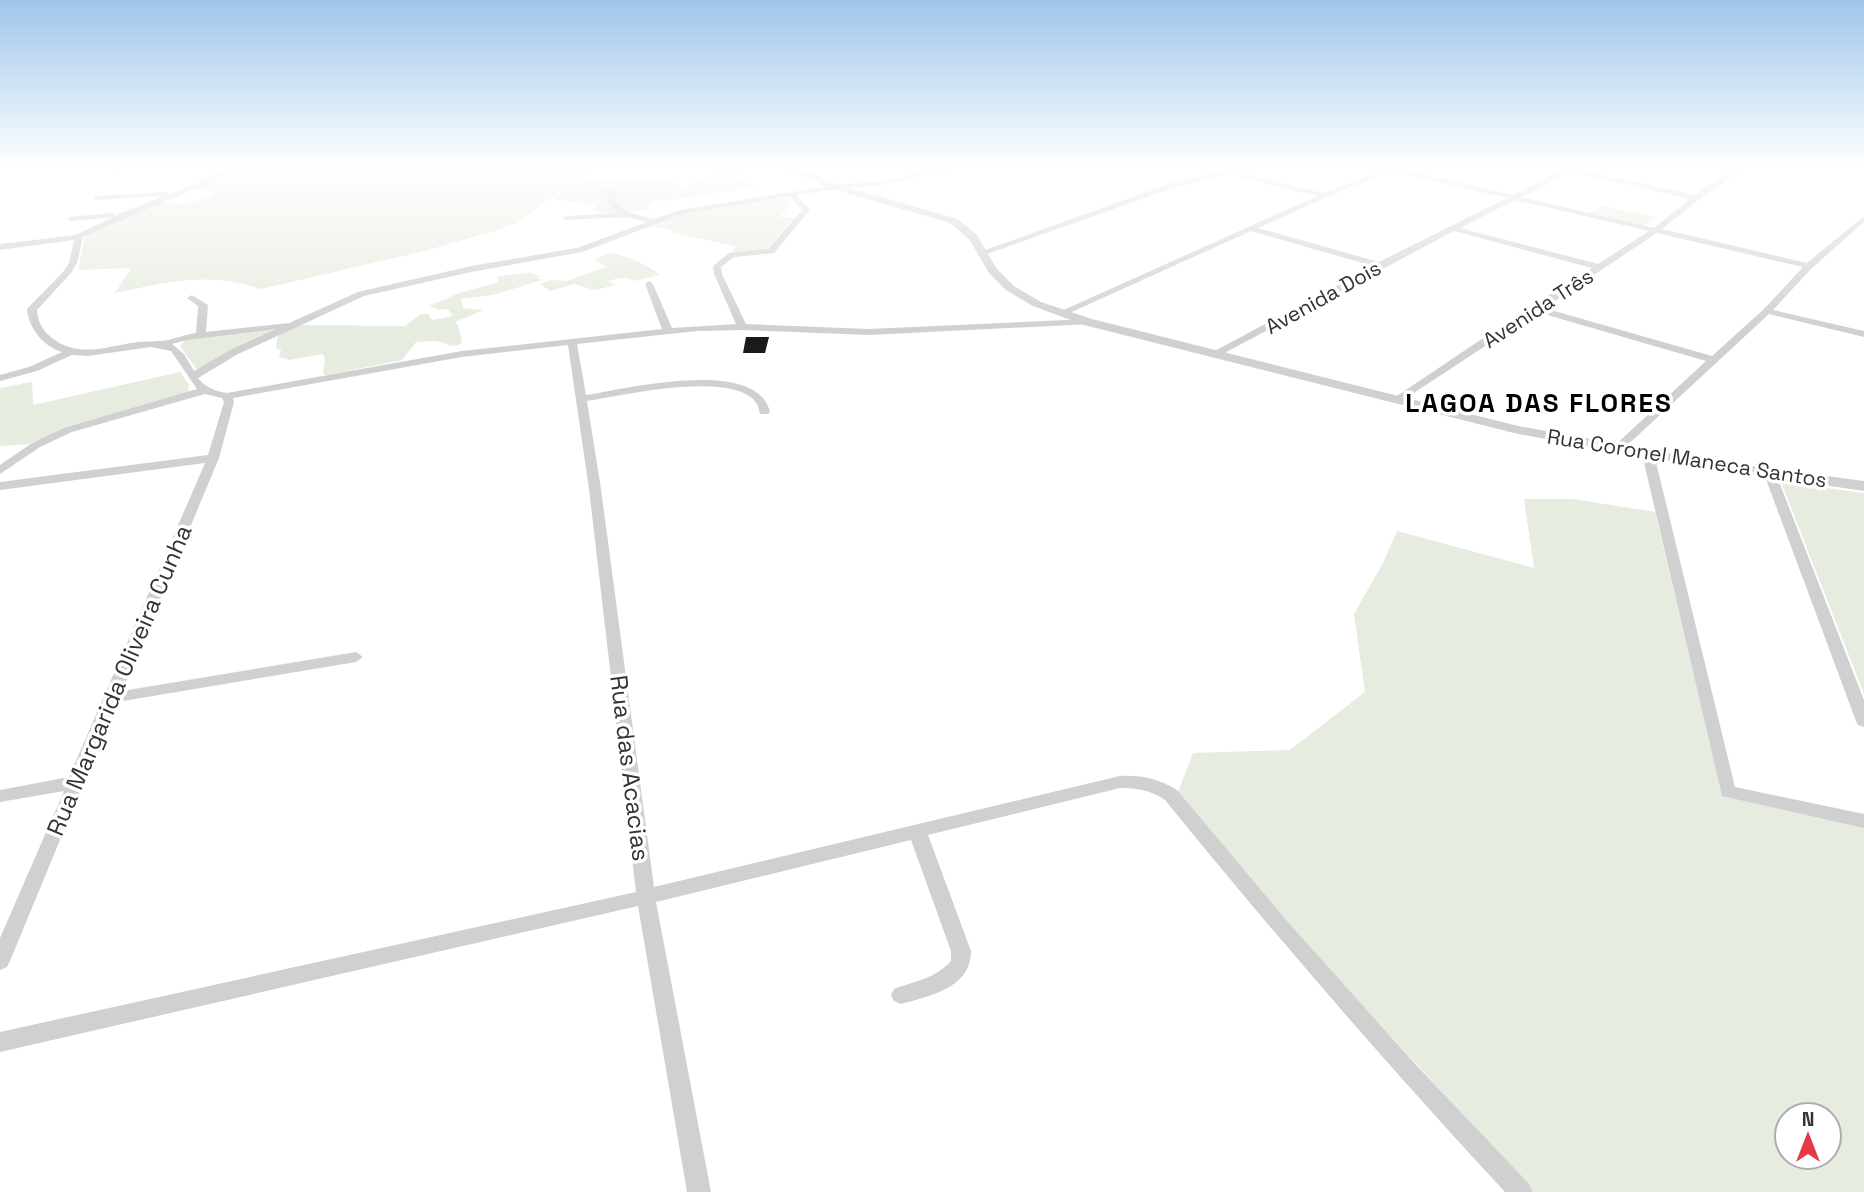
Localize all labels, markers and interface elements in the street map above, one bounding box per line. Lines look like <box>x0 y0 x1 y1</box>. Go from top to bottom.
street label: Avenida Dois <box>1260 254 1386 340</box>
street label: Avenida Três <box>1478 262 1598 354</box>
district label: LAGOA DAS FLORES <box>1405 386 1673 420</box>
street label: Rua Coronel Maneca Santos <box>1545 423 1829 493</box>
street label: Rua Margarida Oliveira Cunha <box>39 520 199 840</box>
street label: Rua das Acacias <box>603 673 657 863</box>
north arrow <box>1773 1101 1843 1171</box>
text: N <box>1802 1107 1814 1132</box>

